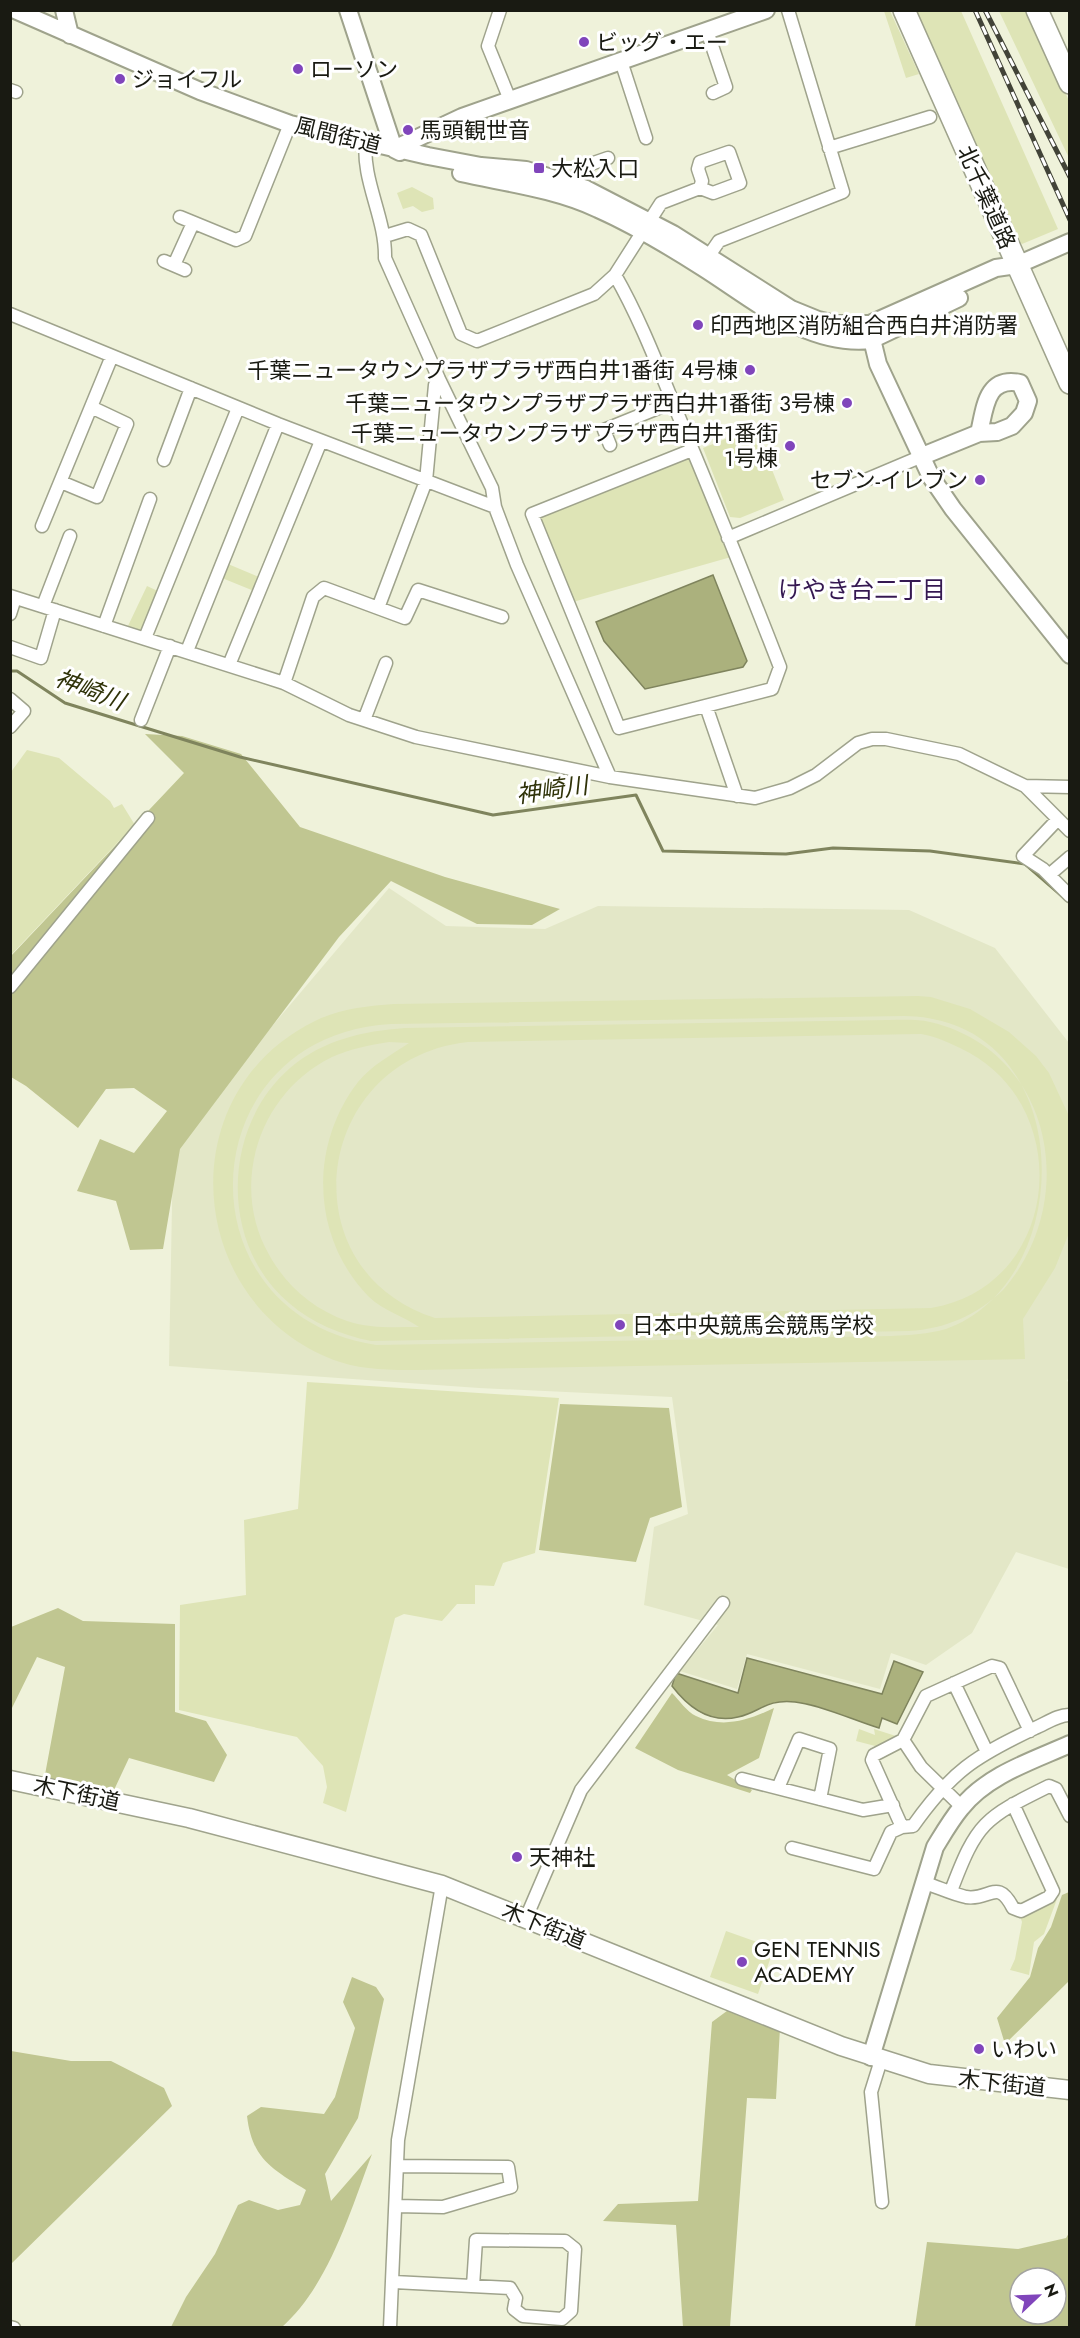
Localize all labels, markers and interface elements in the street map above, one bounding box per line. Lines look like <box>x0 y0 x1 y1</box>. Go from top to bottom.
place label: ビッグ・エー <box>596 26 728 58</box>
marker: ビッグ・エー <box>577 35 591 49</box>
place label: ローソン <box>310 53 398 85</box>
marker: ローソン <box>291 62 305 76</box>
place label: ジョイフル <box>132 63 242 95</box>
marker: ジョイフル <box>113 72 127 86</box>
street label: 風間街道 <box>291 109 385 161</box>
place label: 馬頭観世音 <box>420 114 530 146</box>
marker: 馬頭観世音 <box>401 123 415 137</box>
street label: 北千葉道路 <box>950 140 1024 254</box>
place label: 大松入口 <box>551 152 639 184</box>
marker: 大松入口 <box>532 161 546 175</box>
place label: 印西地区消防組合西白井消防署 <box>710 309 1018 341</box>
marker: 印西地区消防組合西白井消防署 <box>691 318 705 332</box>
place label: 千葉ニュータウンプラザプラザ西白井1番街 4号棟 <box>247 354 738 386</box>
marker: 千葉ニュータウンプラザプラザ西白井1番街 4号棟 <box>743 363 757 377</box>
place label: 千葉ニュータウンプラザプラザ西白井1番街 3号棟 <box>345 387 835 419</box>
marker: 千葉ニュータウンプラザプラザ西白井1番街 3号棟 <box>840 396 854 410</box>
place label: 千葉ニュータウンプラザプラザ西白井1番街 1号棟 <box>351 417 778 474</box>
marker: 千葉ニュータウンプラザプラザ西白井1番街 1号棟 <box>783 439 797 453</box>
place label: セブン-イレブン <box>809 464 968 496</box>
marker: セブン-イレブン <box>973 473 987 487</box>
district label: けやき台二丁目 <box>778 572 946 607</box>
water label: 神崎川 <box>50 660 133 720</box>
water label: 神崎川 <box>514 767 593 812</box>
place label: 日本中央競馬会競馬学校 <box>632 1309 874 1341</box>
marker: 日本中央競馬会競馬学校 <box>613 1318 627 1332</box>
street label: 木下街道 <box>31 1768 123 1818</box>
place label: 天神社 <box>529 1841 595 1873</box>
marker: 天神社 <box>510 1850 524 1864</box>
street label: 木下街道 <box>497 1894 591 1956</box>
place label: GEN TENNIS ACADEMY <box>754 1933 881 1990</box>
marker: GEN TENNIS ACADEMY <box>735 1955 749 1969</box>
place label: いわい <box>991 2033 1057 2065</box>
marker: いわい <box>972 2042 986 2056</box>
street label: 木下街道 <box>957 2062 1047 2104</box>
north arrow <box>1008 2266 1068 2326</box>
text: N <box>1038 2280 1064 2301</box>

